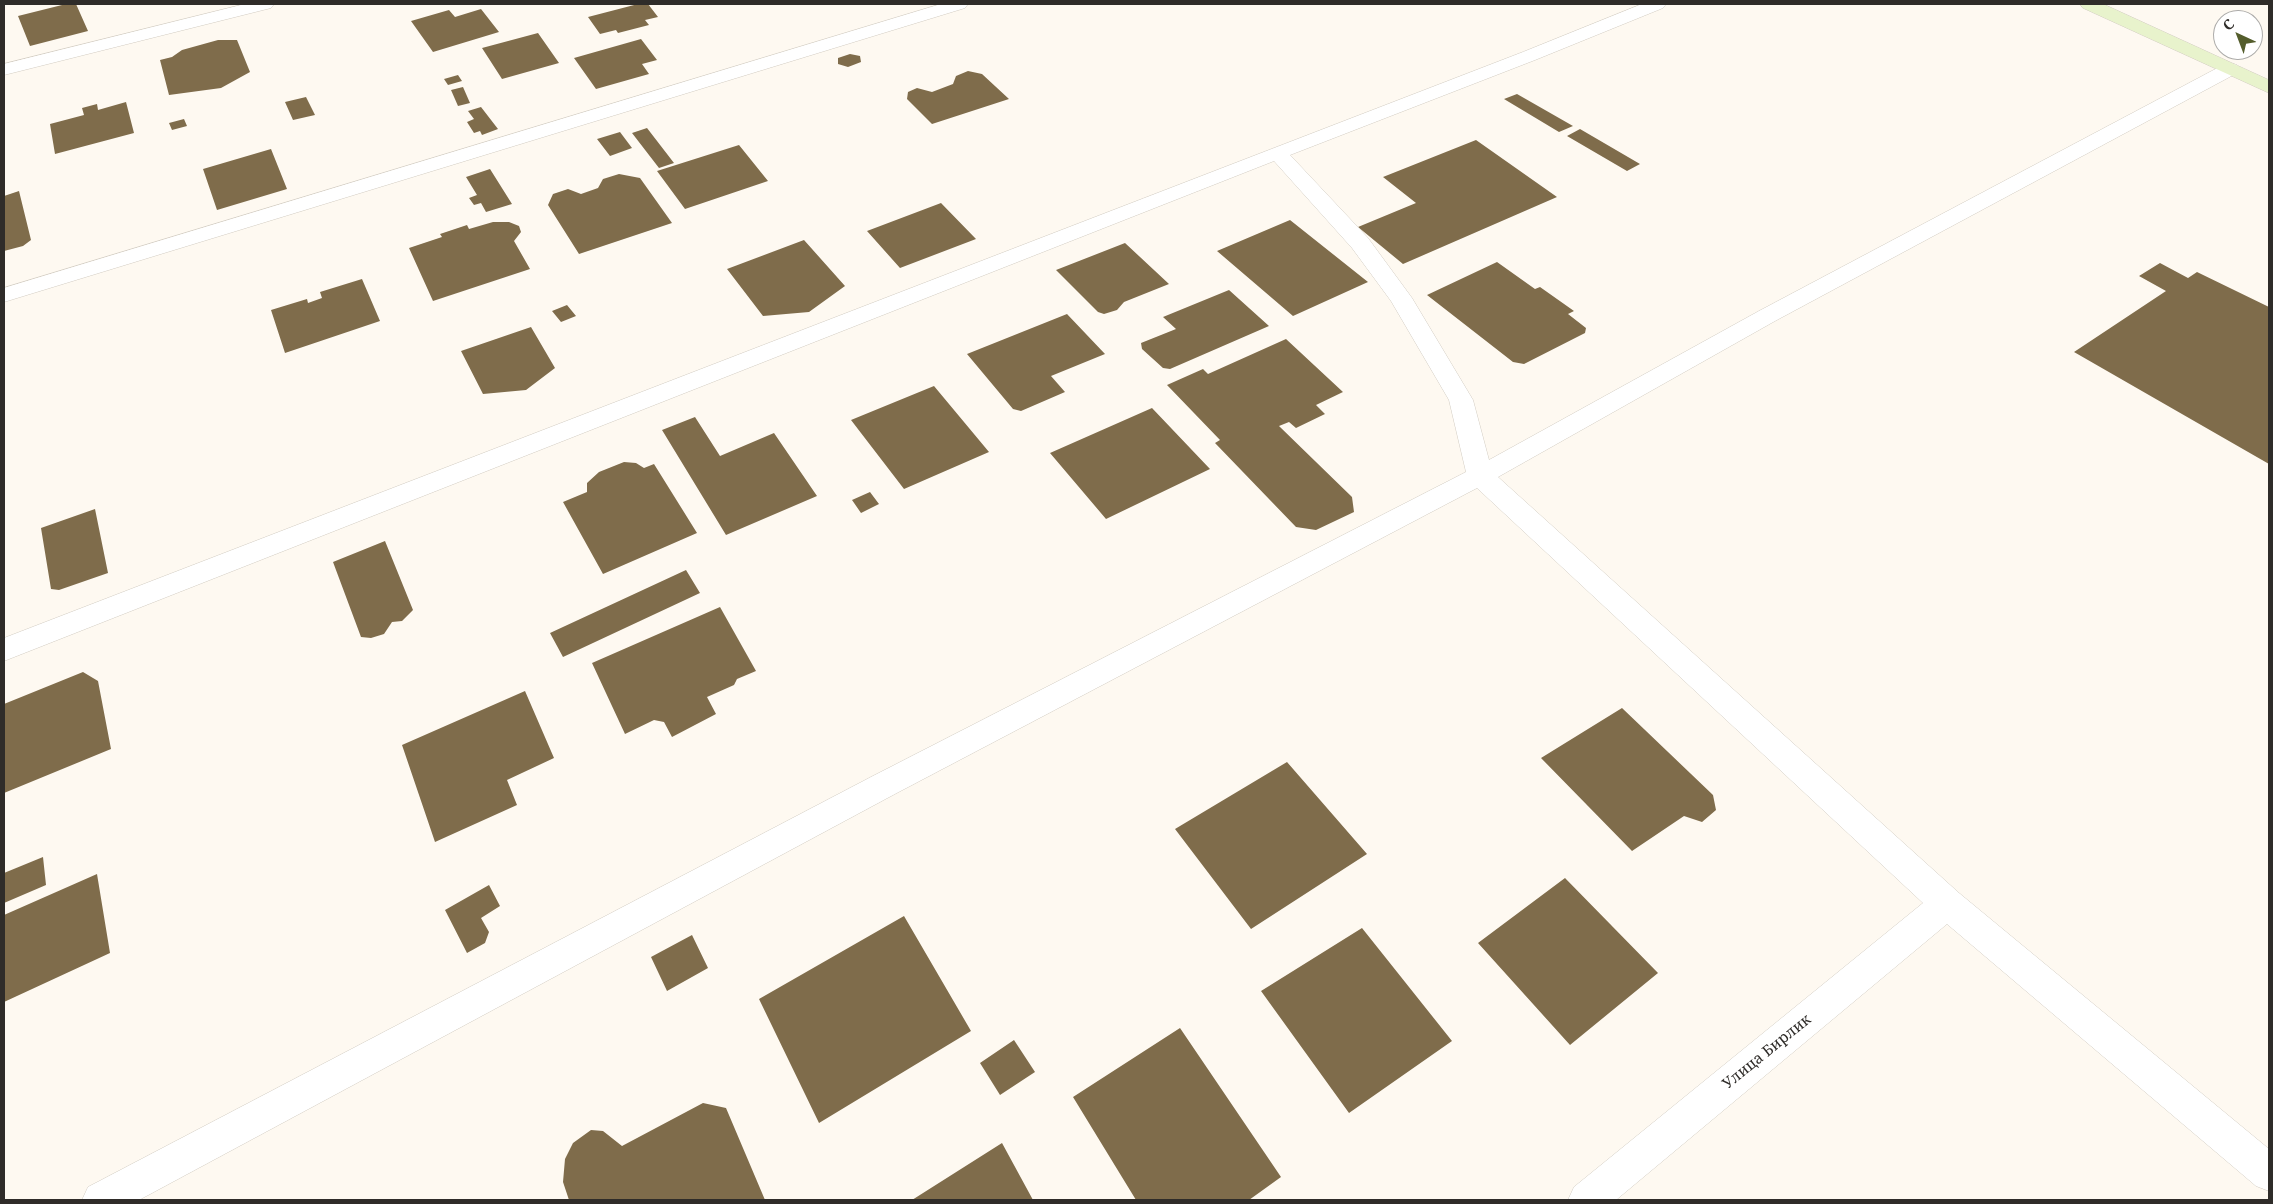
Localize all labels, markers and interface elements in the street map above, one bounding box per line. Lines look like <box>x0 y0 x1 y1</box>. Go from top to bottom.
north arrow <box>2213 10 2263 60</box>
text: С <box>2218 14 2238 34</box>
street label: Улица Бирлик <box>1719 1011 1815 1093</box>

